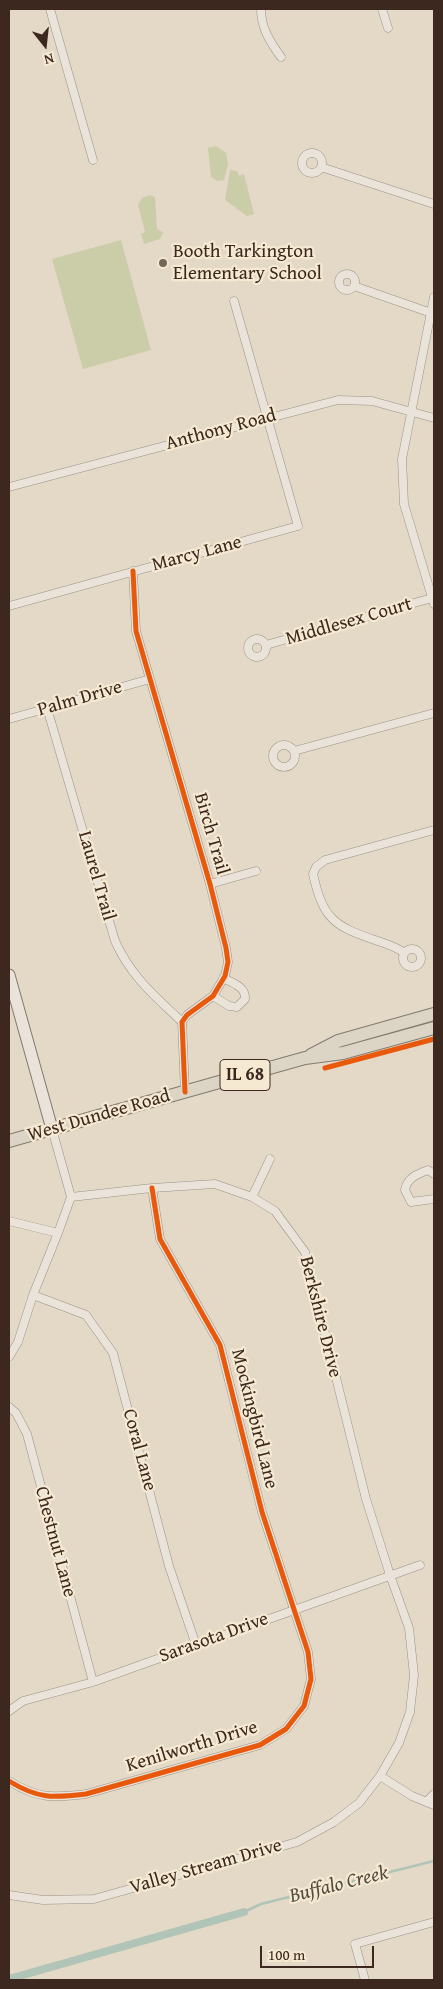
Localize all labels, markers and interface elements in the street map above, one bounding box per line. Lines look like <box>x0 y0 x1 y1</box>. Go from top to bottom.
north arrow <box>20 20 70 70</box>
text: N <box>42 49 56 70</box>
place label: Booth Tarkington Elementary School <box>173 241 322 285</box>
marker: Booth Tarkington Elementary School <box>157 257 169 269</box>
street label: Anthony Road <box>163 404 279 456</box>
street label: Marcy Lane <box>150 531 244 577</box>
street label: Middlesex Court <box>283 593 415 651</box>
street label: Palm Drive <box>35 676 125 722</box>
street label: Birch Trail <box>188 790 234 878</box>
street label: Laurel Trail <box>72 828 120 924</box>
road number: IL 68 <box>220 1060 270 1090</box>
street label: West Dundee Road <box>25 1085 173 1147</box>
street label: Berkshire Drive <box>294 1254 346 1380</box>
street label: Mockingbird Lane <box>226 1347 282 1491</box>
street label: Coral Lane <box>117 1406 161 1494</box>
street label: Chestnut Lane <box>29 1484 81 1600</box>
street label: Sarasota Drive <box>156 1608 272 1668</box>
street label: Kenilworth Drive <box>123 1716 261 1778</box>
street label: Valley Stream Drive <box>127 1834 285 1900</box>
water label: Buffalo Creek <box>287 1861 391 1909</box>
scale bar <box>263 1936 377 1968</box>
text: 100 m <box>268 1944 305 1965</box>

